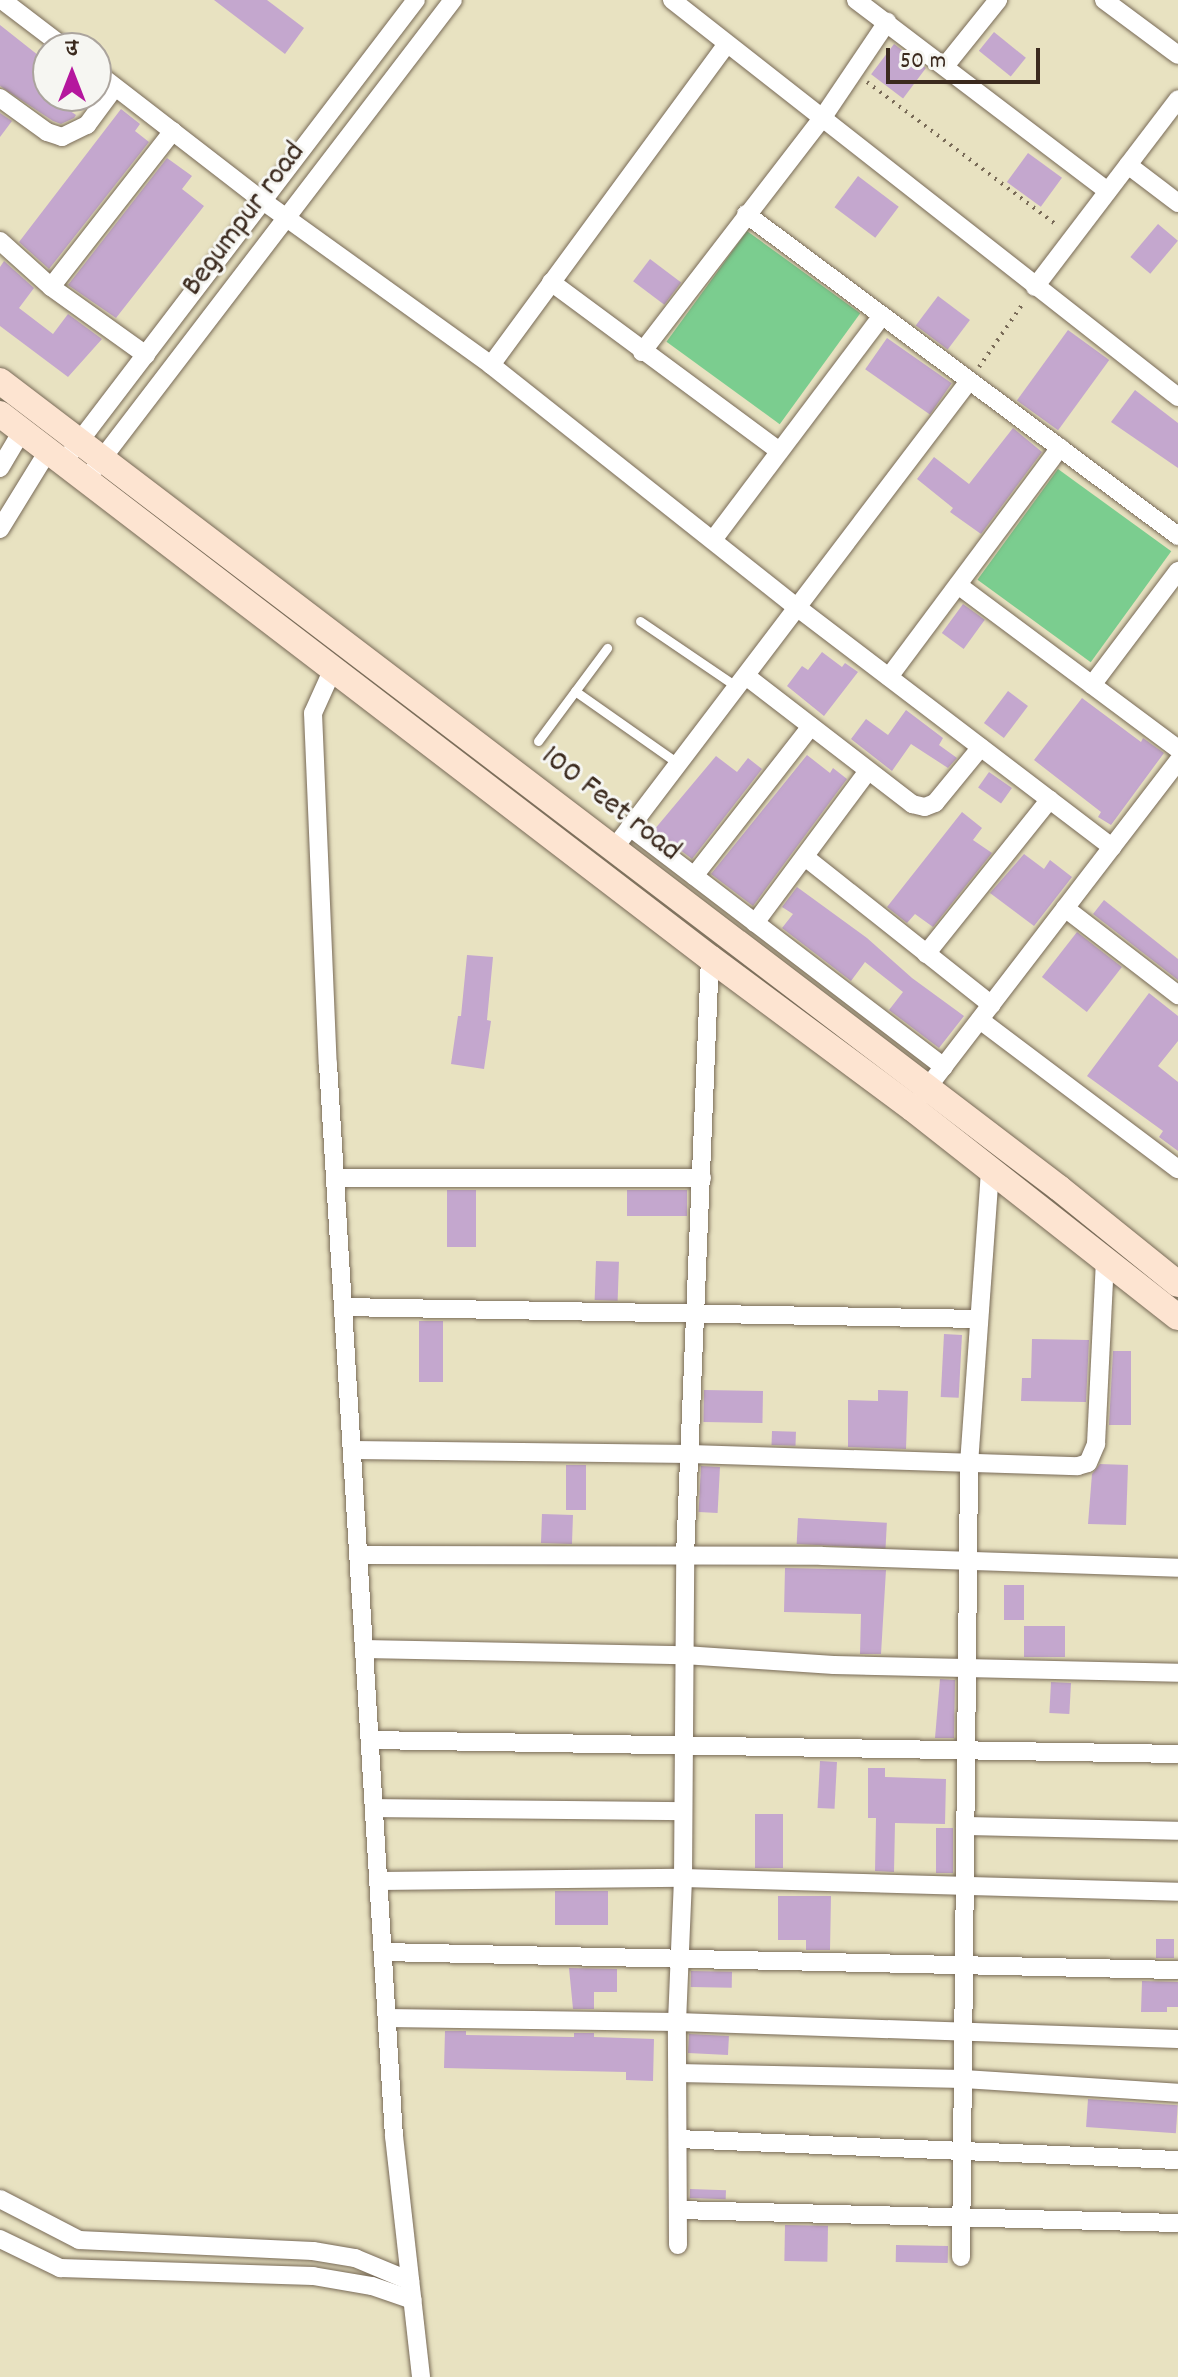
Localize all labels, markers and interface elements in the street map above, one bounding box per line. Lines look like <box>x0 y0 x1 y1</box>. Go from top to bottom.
north arrow <box>32 32 112 112</box>
scale bar <box>890 32 1044 82</box>
text: उ <box>66 34 78 65</box>
text: 50 m <box>900 45 946 79</box>
street label: Begumpur road <box>175 135 315 305</box>
street label: 100 Feet road <box>532 738 688 872</box>

